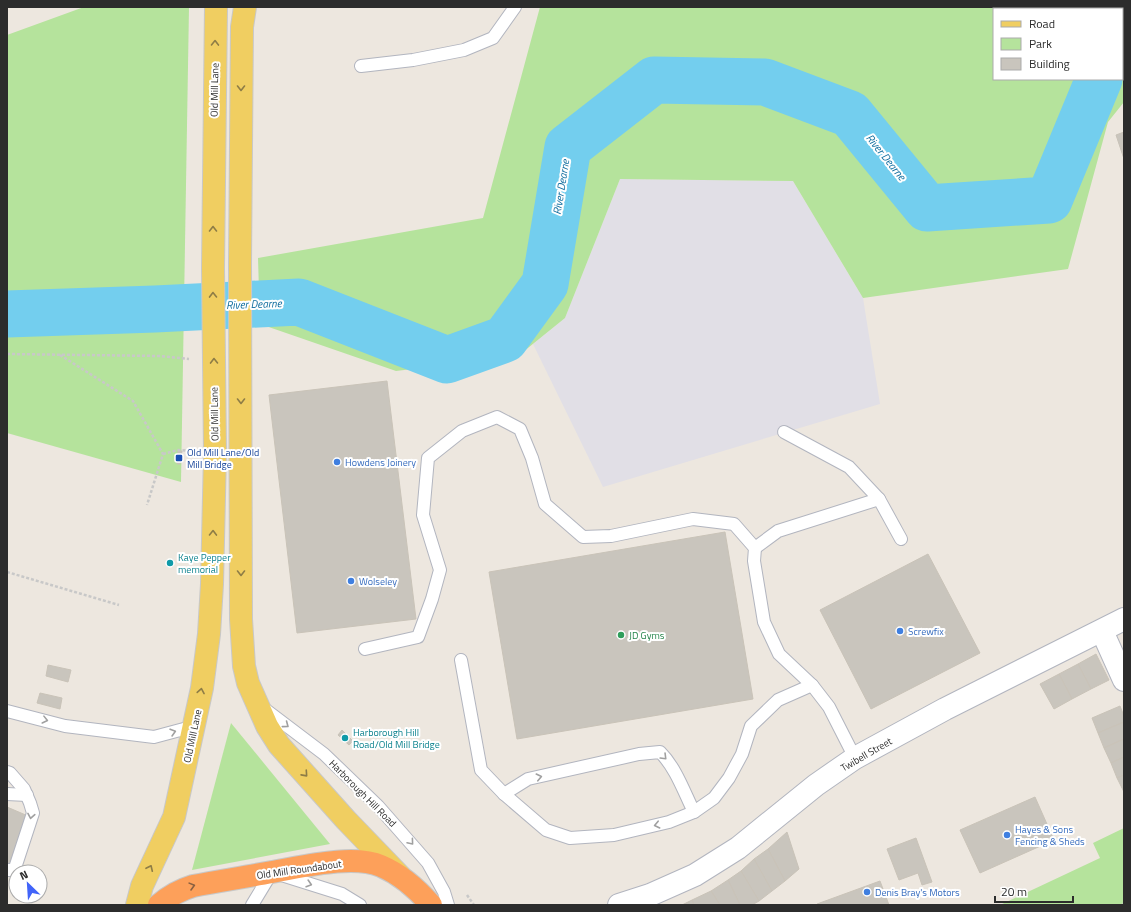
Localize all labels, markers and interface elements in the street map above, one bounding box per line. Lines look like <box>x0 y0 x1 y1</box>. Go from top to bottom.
legend <box>993 8 1123 80</box>
text: Road <box>1029 14 1055 33</box>
text: Park <box>1029 34 1052 53</box>
one-way arrow <box>211 40 219 46</box>
text: Building <box>1029 54 1070 73</box>
street label: Old Mill Lane <box>207 63 222 117</box>
one-way arrow <box>237 85 245 91</box>
water label: River Dearne <box>862 130 910 184</box>
water label: River Dearne <box>549 157 573 216</box>
one-way arrow <box>209 226 217 232</box>
one-way arrow <box>209 292 217 298</box>
water label: River Dearne <box>226 295 283 313</box>
one-way arrow <box>210 358 218 364</box>
street label: Old Mill Lane <box>207 387 222 441</box>
one-way arrow <box>237 398 245 404</box>
place label: Old Mill Lane/Old Mill Bridge <box>187 445 259 472</box>
marker: Old Mill Lane/Old Mill Bridge <box>174 453 184 463</box>
place label: Howdens Joinery <box>345 455 416 470</box>
marker: Howdens Joinery <box>332 457 342 467</box>
one-way arrow <box>209 530 217 536</box>
place label: Kaye Pepper memorial <box>178 550 231 577</box>
marker: Kaye Pepper memorial <box>165 558 175 568</box>
one-way arrow <box>237 570 245 576</box>
place label: Wolseley <box>359 574 397 589</box>
marker: Wolseley <box>346 576 356 586</box>
place label: Screwfix <box>908 624 944 639</box>
marker: Screwfix <box>895 626 905 636</box>
place label: JD Gyms <box>629 628 665 643</box>
marker: JD Gyms <box>616 630 626 640</box>
one-way arrow <box>196 688 205 694</box>
street label: Old Mill Lane <box>180 708 205 764</box>
one-way arrow <box>42 716 48 724</box>
one-way arrow <box>281 720 288 727</box>
place label: Harborough Hill Road/Old Mill Bridge <box>353 725 440 752</box>
one-way arrow <box>169 728 176 737</box>
marker: Harborough Hill Road/Old Mill Bridge <box>340 733 350 743</box>
street label: Twibell Street <box>838 733 895 775</box>
one-way arrow <box>659 752 667 760</box>
street label: Harborough Hill Road <box>326 756 400 830</box>
one-way arrow <box>300 770 307 777</box>
one-way arrow <box>535 773 542 782</box>
one-way arrow <box>27 813 36 819</box>
one-way arrow <box>654 821 660 829</box>
place label: Hayes & Sons Fencing & Sheds <box>1015 822 1085 849</box>
marker: Hayes & Sons Fencing & Sheds <box>1002 830 1012 840</box>
one-way arrow <box>406 838 413 845</box>
street label: Old Mill Roundabout <box>256 856 343 883</box>
north arrow <box>8 864 48 904</box>
one-way arrow <box>145 865 153 873</box>
text: N <box>17 866 31 884</box>
scale bar <box>995 878 1073 904</box>
one-way arrow <box>305 879 312 888</box>
text: 20 m <box>1001 882 1027 901</box>
one-way arrow <box>189 883 196 891</box>
place label: Denis Bray's Motors <box>875 885 960 900</box>
marker: Denis Bray's Motors <box>862 887 872 897</box>

